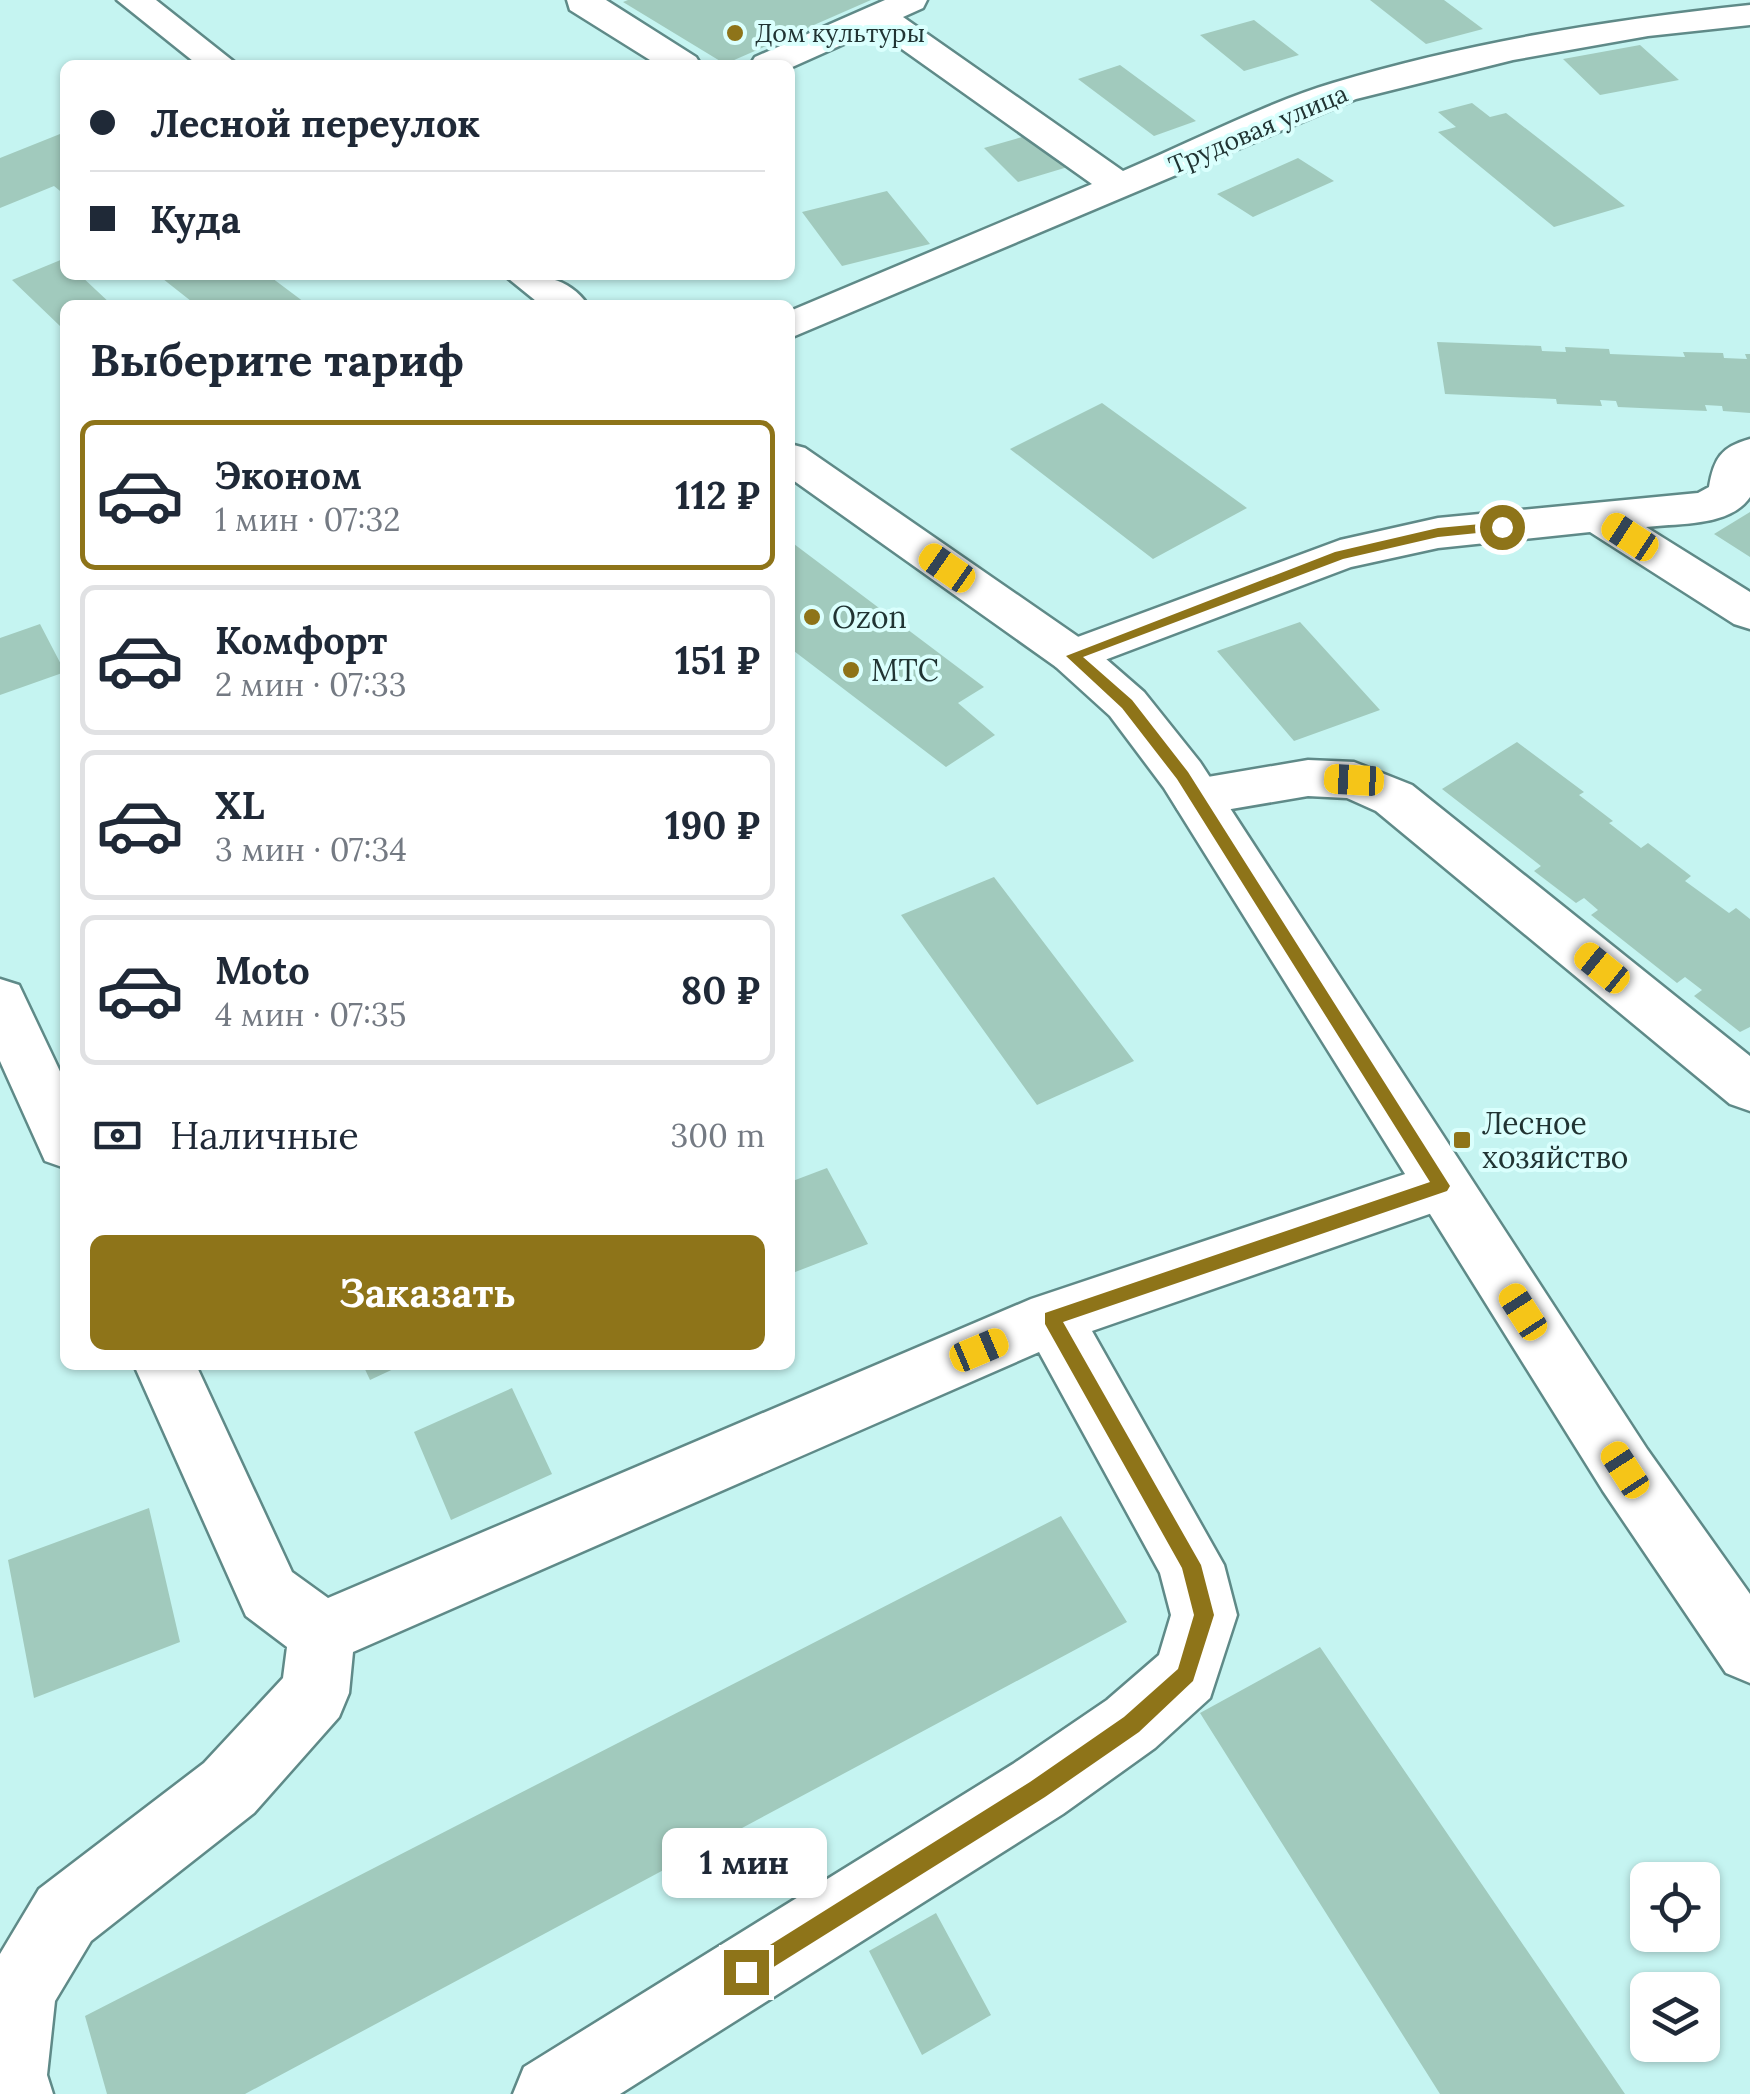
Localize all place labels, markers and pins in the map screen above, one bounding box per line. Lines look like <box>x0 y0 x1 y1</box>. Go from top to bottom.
place label: Дом культуры <box>755 17 925 49</box>
marker: Дом культуры <box>724 22 746 44</box>
place label: Ozon <box>832 598 907 636</box>
marker: Ozon <box>801 606 823 628</box>
place label: МТС <box>871 651 939 689</box>
marker: МТС <box>840 659 862 681</box>
place label: Лесное хозяйство <box>1482 1104 1628 1176</box>
marker: Лесное хозяйство <box>1451 1129 1473 1151</box>

